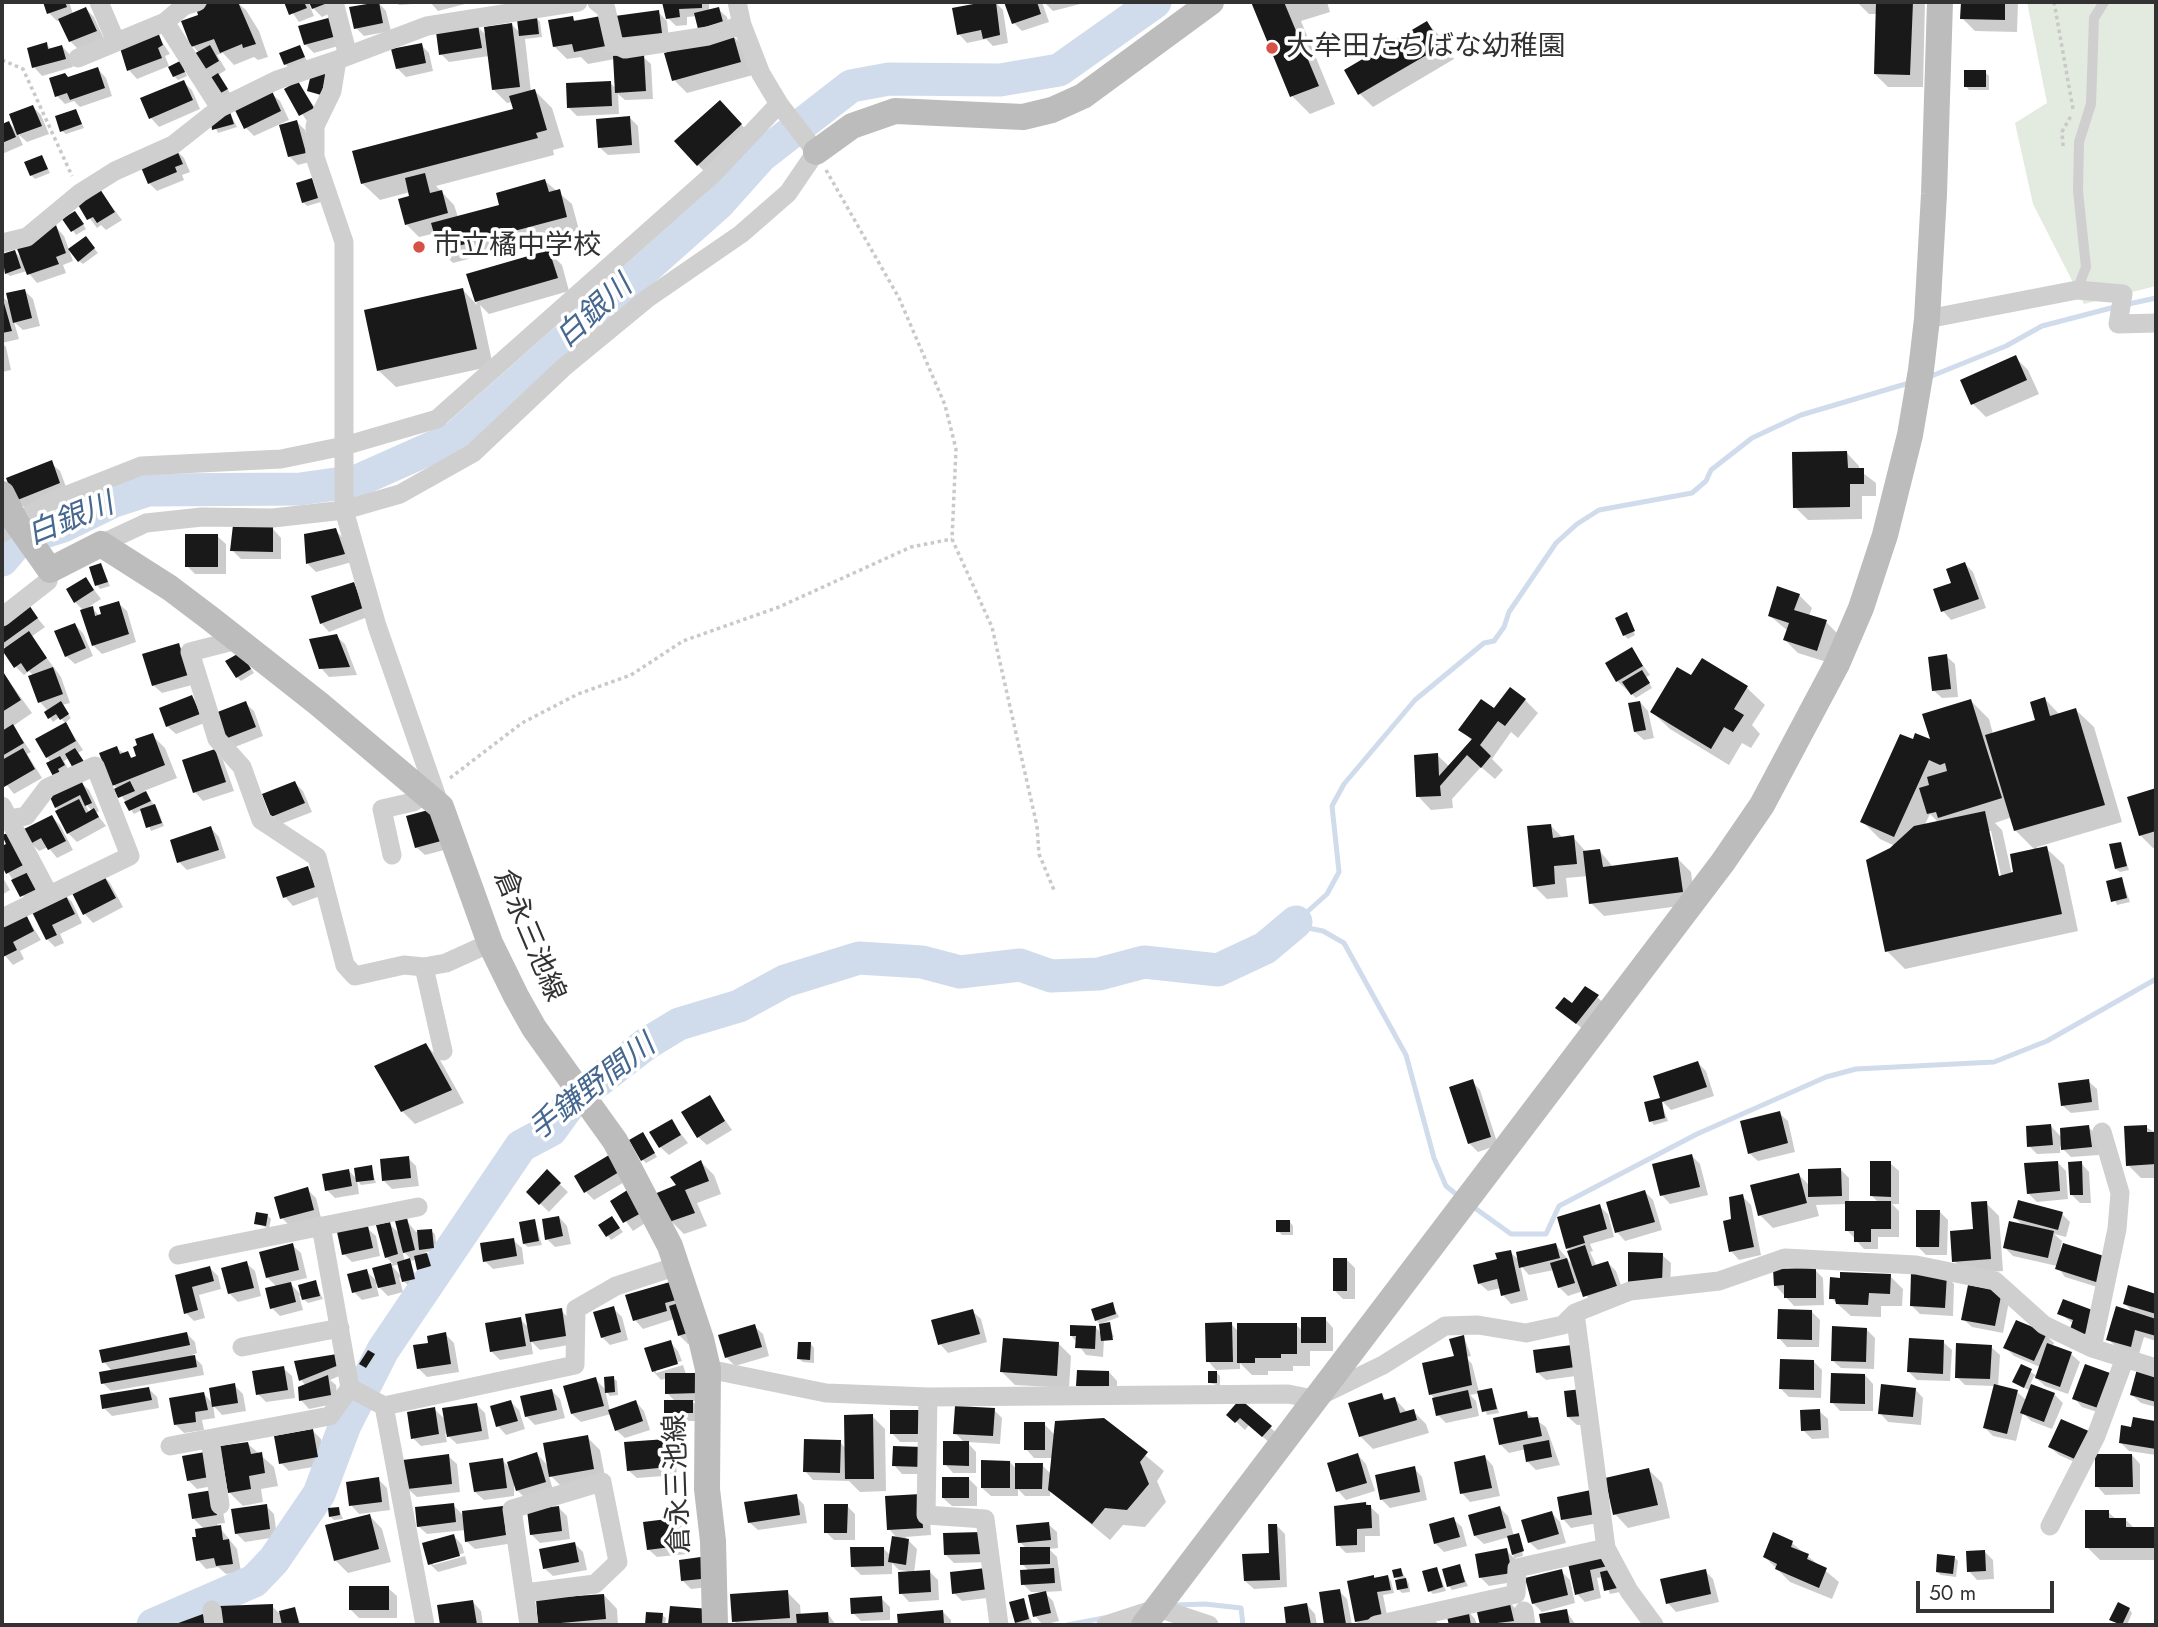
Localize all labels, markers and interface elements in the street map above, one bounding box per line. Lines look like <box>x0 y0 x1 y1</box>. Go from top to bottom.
place label: 大牟田たちばな幼稚園 <box>1286 31 1566 65</box>
marker: 大牟田たちばな幼稚園 <box>1264 40 1280 56</box>
place label: 市立橘中学校 <box>433 230 601 264</box>
marker: 市立橘中学校 <box>411 239 427 255</box>
water label: 白銀川 <box>550 270 640 356</box>
water label: 白銀川 <box>23 487 119 555</box>
street label: 倉永三池線 <box>485 865 571 1007</box>
water label: 手鎌野間川 <box>523 1029 663 1149</box>
street label: 倉永三池線 <box>660 1413 698 1555</box>
scale bar <box>1920 1568 2058 1612</box>
text: 50 m <box>1929 1578 1976 1608</box>

